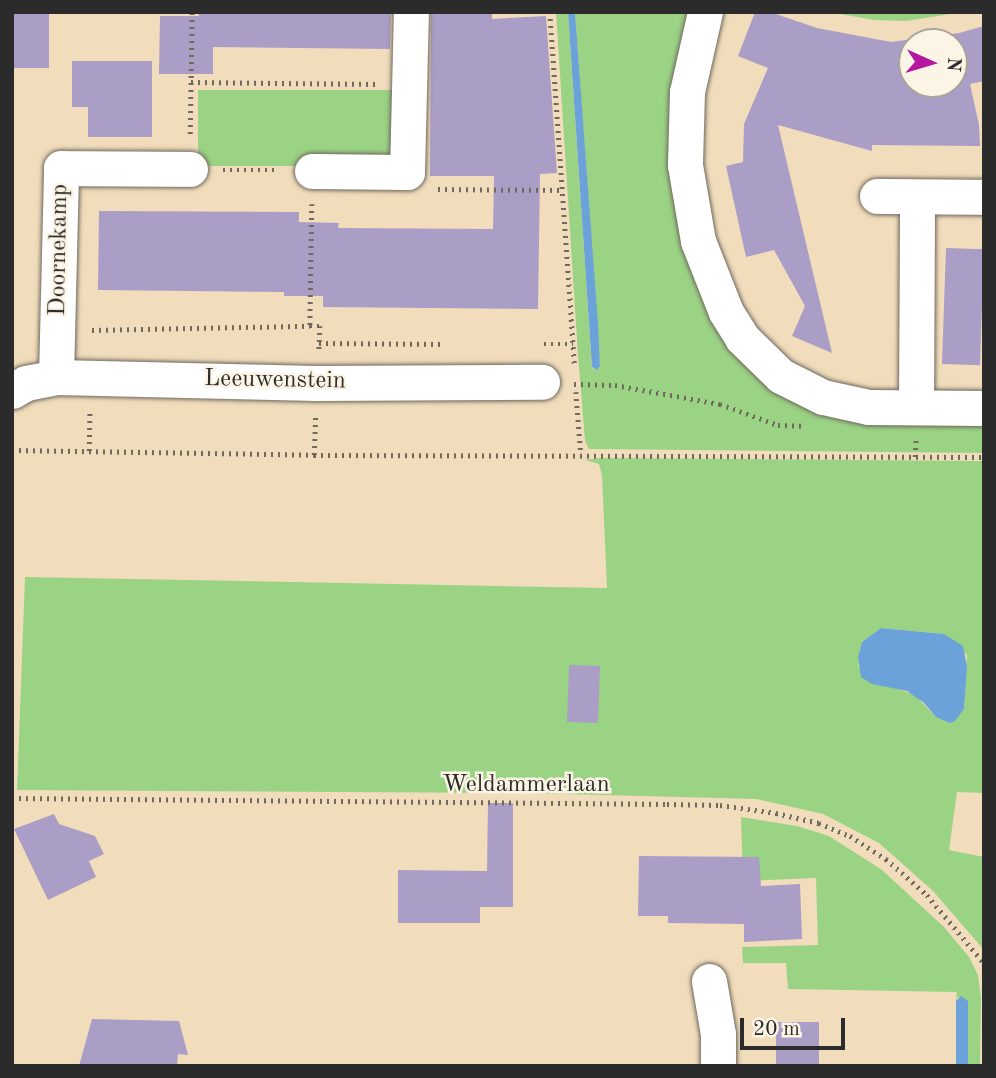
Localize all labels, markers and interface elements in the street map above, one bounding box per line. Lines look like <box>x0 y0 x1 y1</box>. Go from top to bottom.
north arrow <box>898 28 968 98</box>
text: N <box>942 56 962 72</box>
street label: Doornekamp <box>44 184 76 316</box>
street label: Leeuwenstein <box>204 365 346 397</box>
street label: Weldammerlaan <box>442 772 610 800</box>
scale bar <box>744 1004 849 1048</box>
text: 20 m <box>753 1019 800 1040</box>

